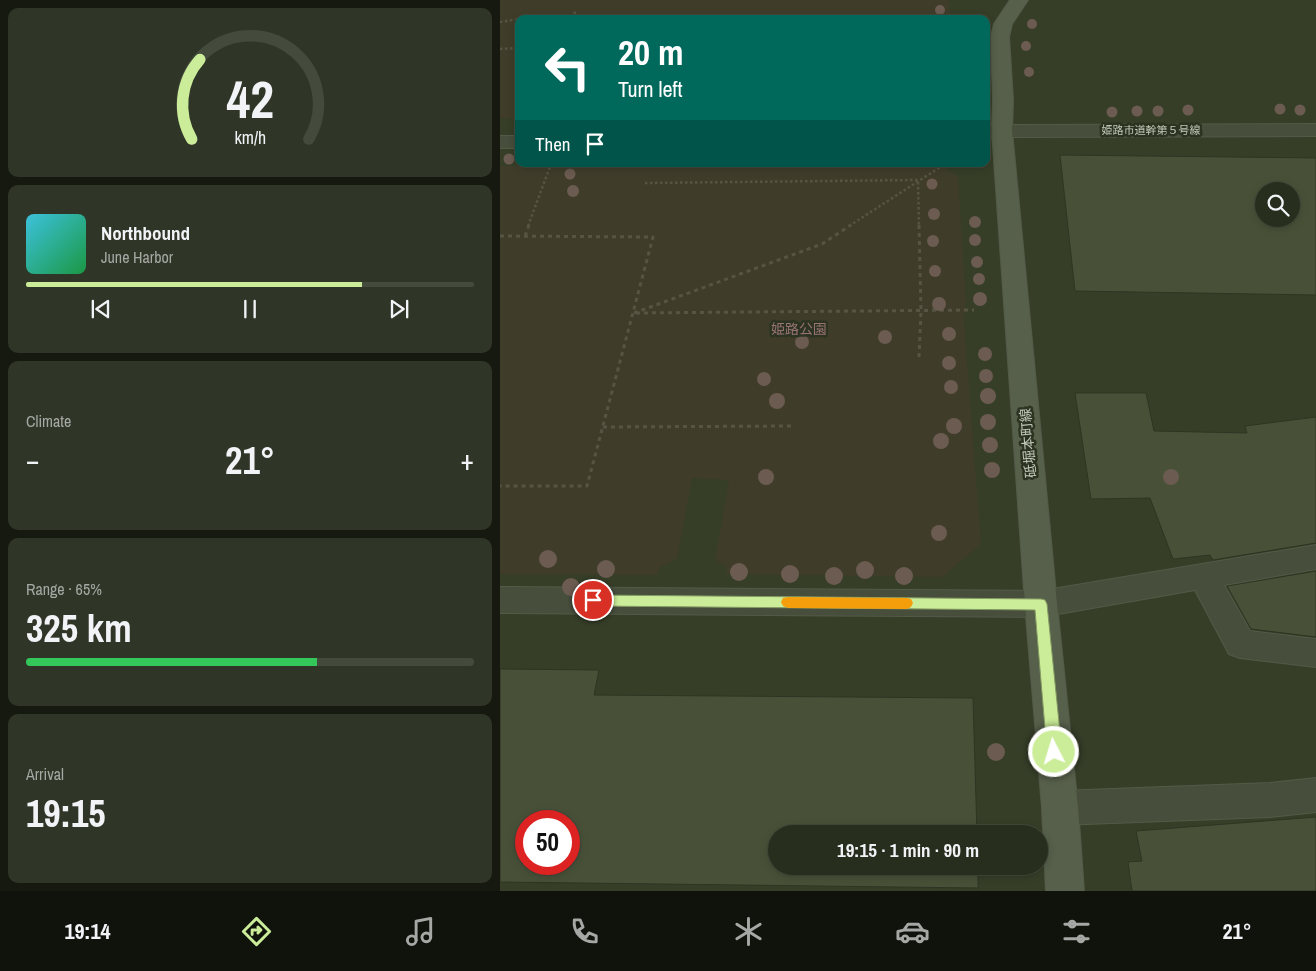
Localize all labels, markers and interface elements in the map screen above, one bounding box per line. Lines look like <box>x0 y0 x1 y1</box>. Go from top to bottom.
text: 20 m <box>618 29 683 76</box>
icon: left <box>535 35 600 100</box>
text: 42 <box>226 64 274 134</box>
text: Turn left <box>618 74 683 104</box>
street label: 姫路市道幹第５号線 <box>1102 123 1201 137</box>
text: km/h <box>234 126 266 150</box>
icon: arrive <box>581 130 609 158</box>
text: Then <box>535 131 571 157</box>
map controls <box>1255 182 1300 227</box>
button: search <box>1255 182 1300 227</box>
text: Northbound <box>101 220 190 246</box>
text: June Harbor <box>101 246 173 268</box>
icon: previous <box>87 295 115 323</box>
icon: pause <box>236 295 264 323</box>
icon: next <box>385 295 413 323</box>
park label: 姫路公園 <box>771 320 827 338</box>
street label: 砥堀本町線 <box>1016 407 1040 479</box>
text: Climate <box>26 410 71 432</box>
text: 21° <box>225 435 275 486</box>
text: − <box>26 441 39 479</box>
text: + <box>461 441 474 479</box>
text: Range · 65% <box>26 578 102 600</box>
pin <box>572 579 614 621</box>
icon: arrive <box>579 586 607 614</box>
text: 325 km <box>26 603 132 654</box>
position arrow <box>1027 725 1079 777</box>
text: Arrival <box>26 763 64 785</box>
text: 19:15 <box>26 788 106 839</box>
speed limit sign: 50 <box>515 810 580 875</box>
text: 19:15 · 1 min · 90 m <box>837 837 979 863</box>
icon: directions <box>239 914 274 949</box>
icon: music <box>403 914 438 949</box>
icon: phone <box>567 914 602 949</box>
icon: climate <box>731 914 766 949</box>
icon: car <box>895 914 930 949</box>
icon: filters <box>1059 914 1094 949</box>
text: 19:14 <box>64 916 111 946</box>
text: 21° <box>1223 916 1251 946</box>

